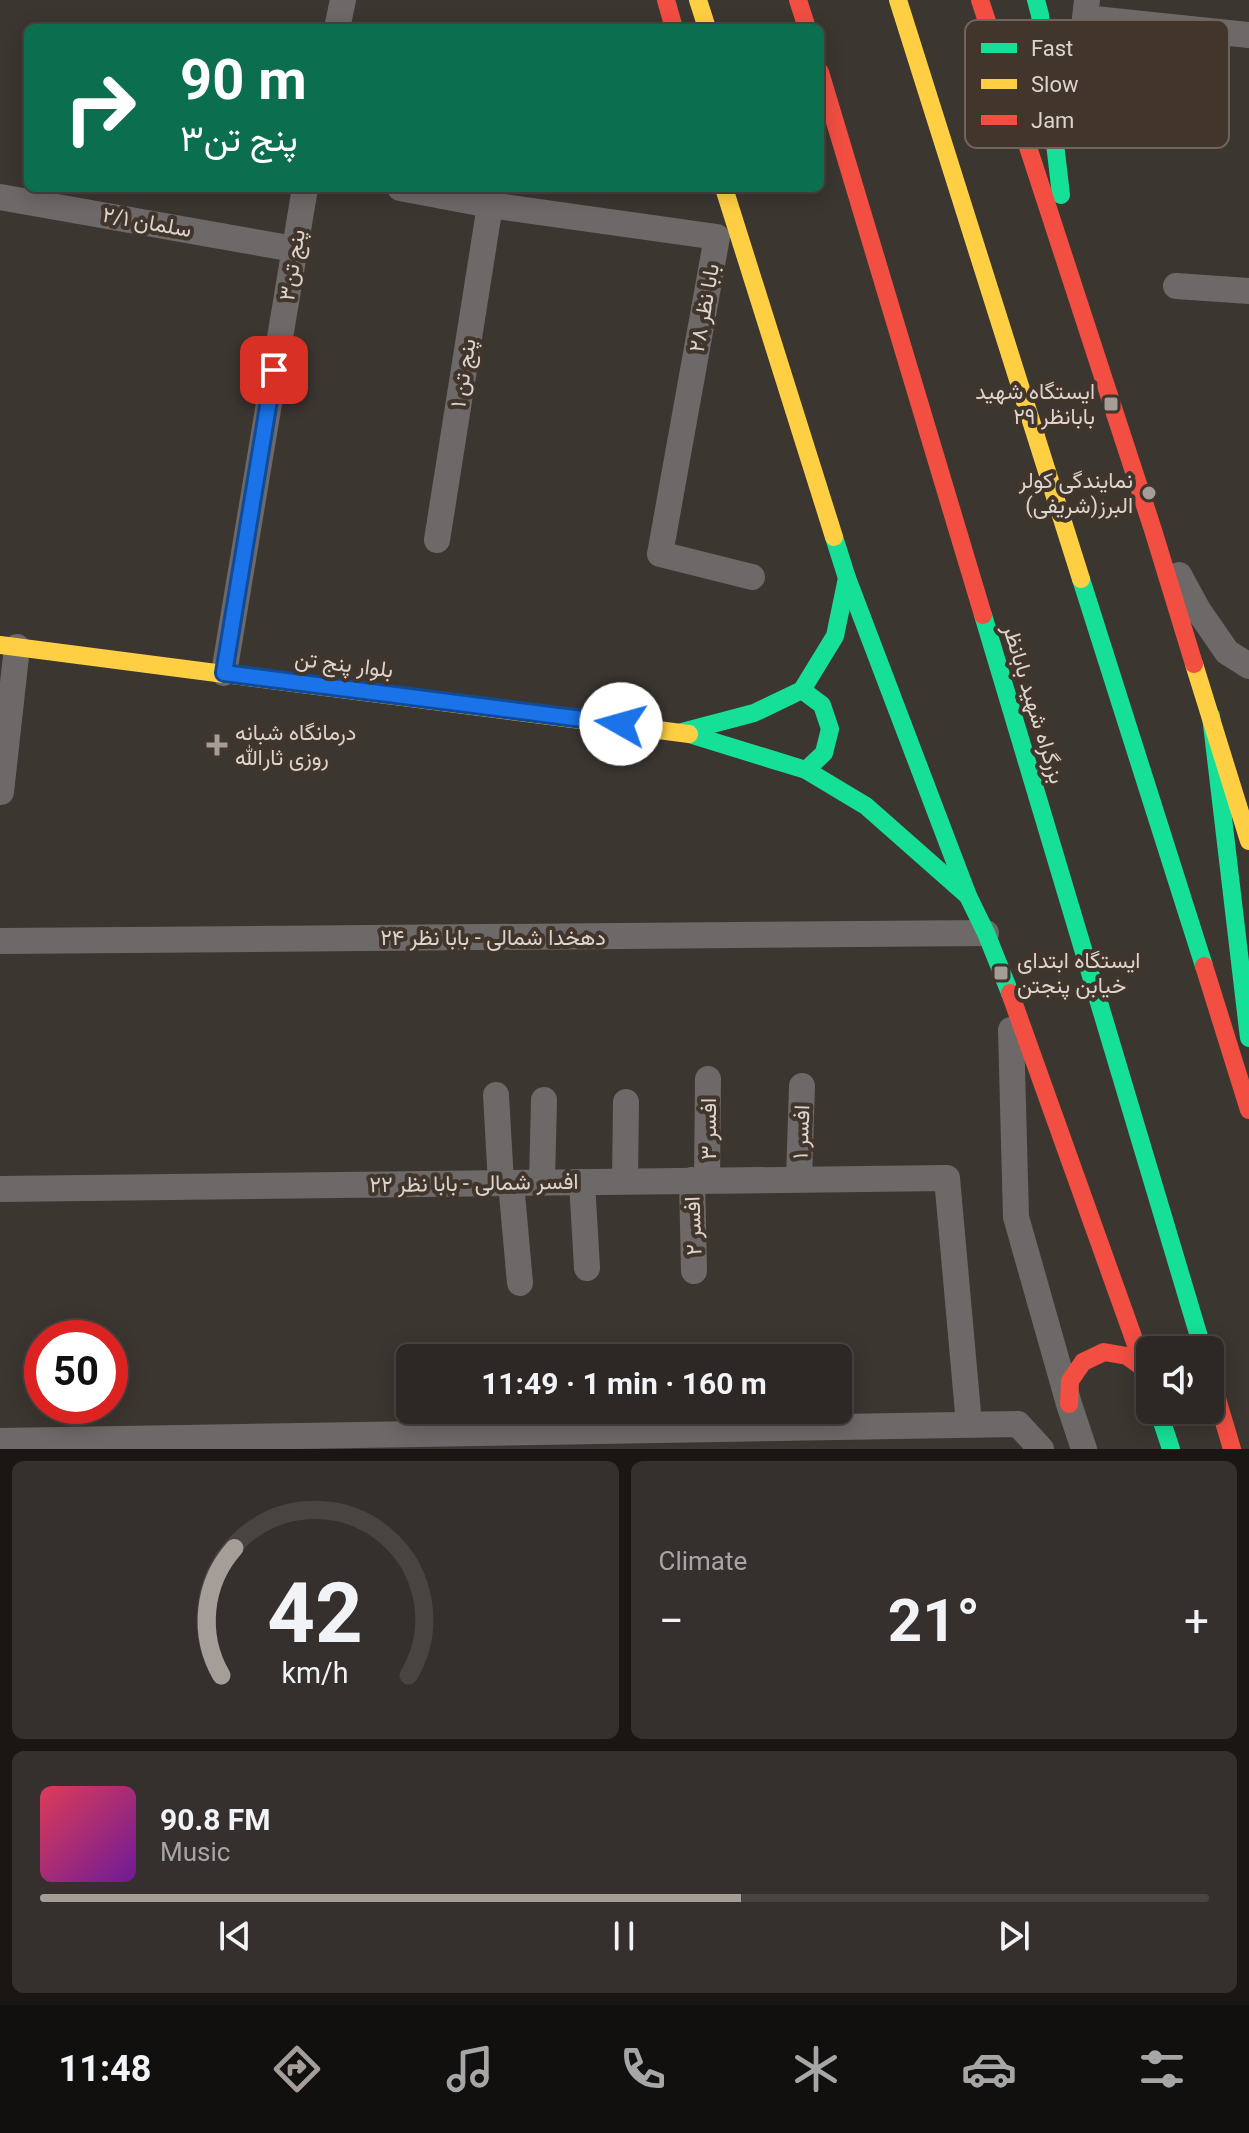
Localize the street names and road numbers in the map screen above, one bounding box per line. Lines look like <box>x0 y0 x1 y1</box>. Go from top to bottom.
street label: سلمان ۲/۱ <box>101 202 193 242</box>
street label: پنج تن۳ <box>274 227 312 303</box>
street label: بابا نظر ۲۸ <box>684 262 725 354</box>
street label: پنج تن ۱ <box>445 337 483 409</box>
street label: بزرگراه شهید بابانظر <box>997 620 1070 787</box>
street label: بلوار پنج تن <box>293 646 395 684</box>
street label: دهخدا شمالی - بابا نظر ۲۴ <box>380 925 606 951</box>
street label: افسر ۳ <box>696 1098 722 1160</box>
street label: افسر ۱ <box>788 1105 815 1159</box>
street label: افسر شمالی - بابا نظر ۲۲ <box>369 1169 579 1198</box>
street label: افسر ۲ <box>679 1196 708 1256</box>

